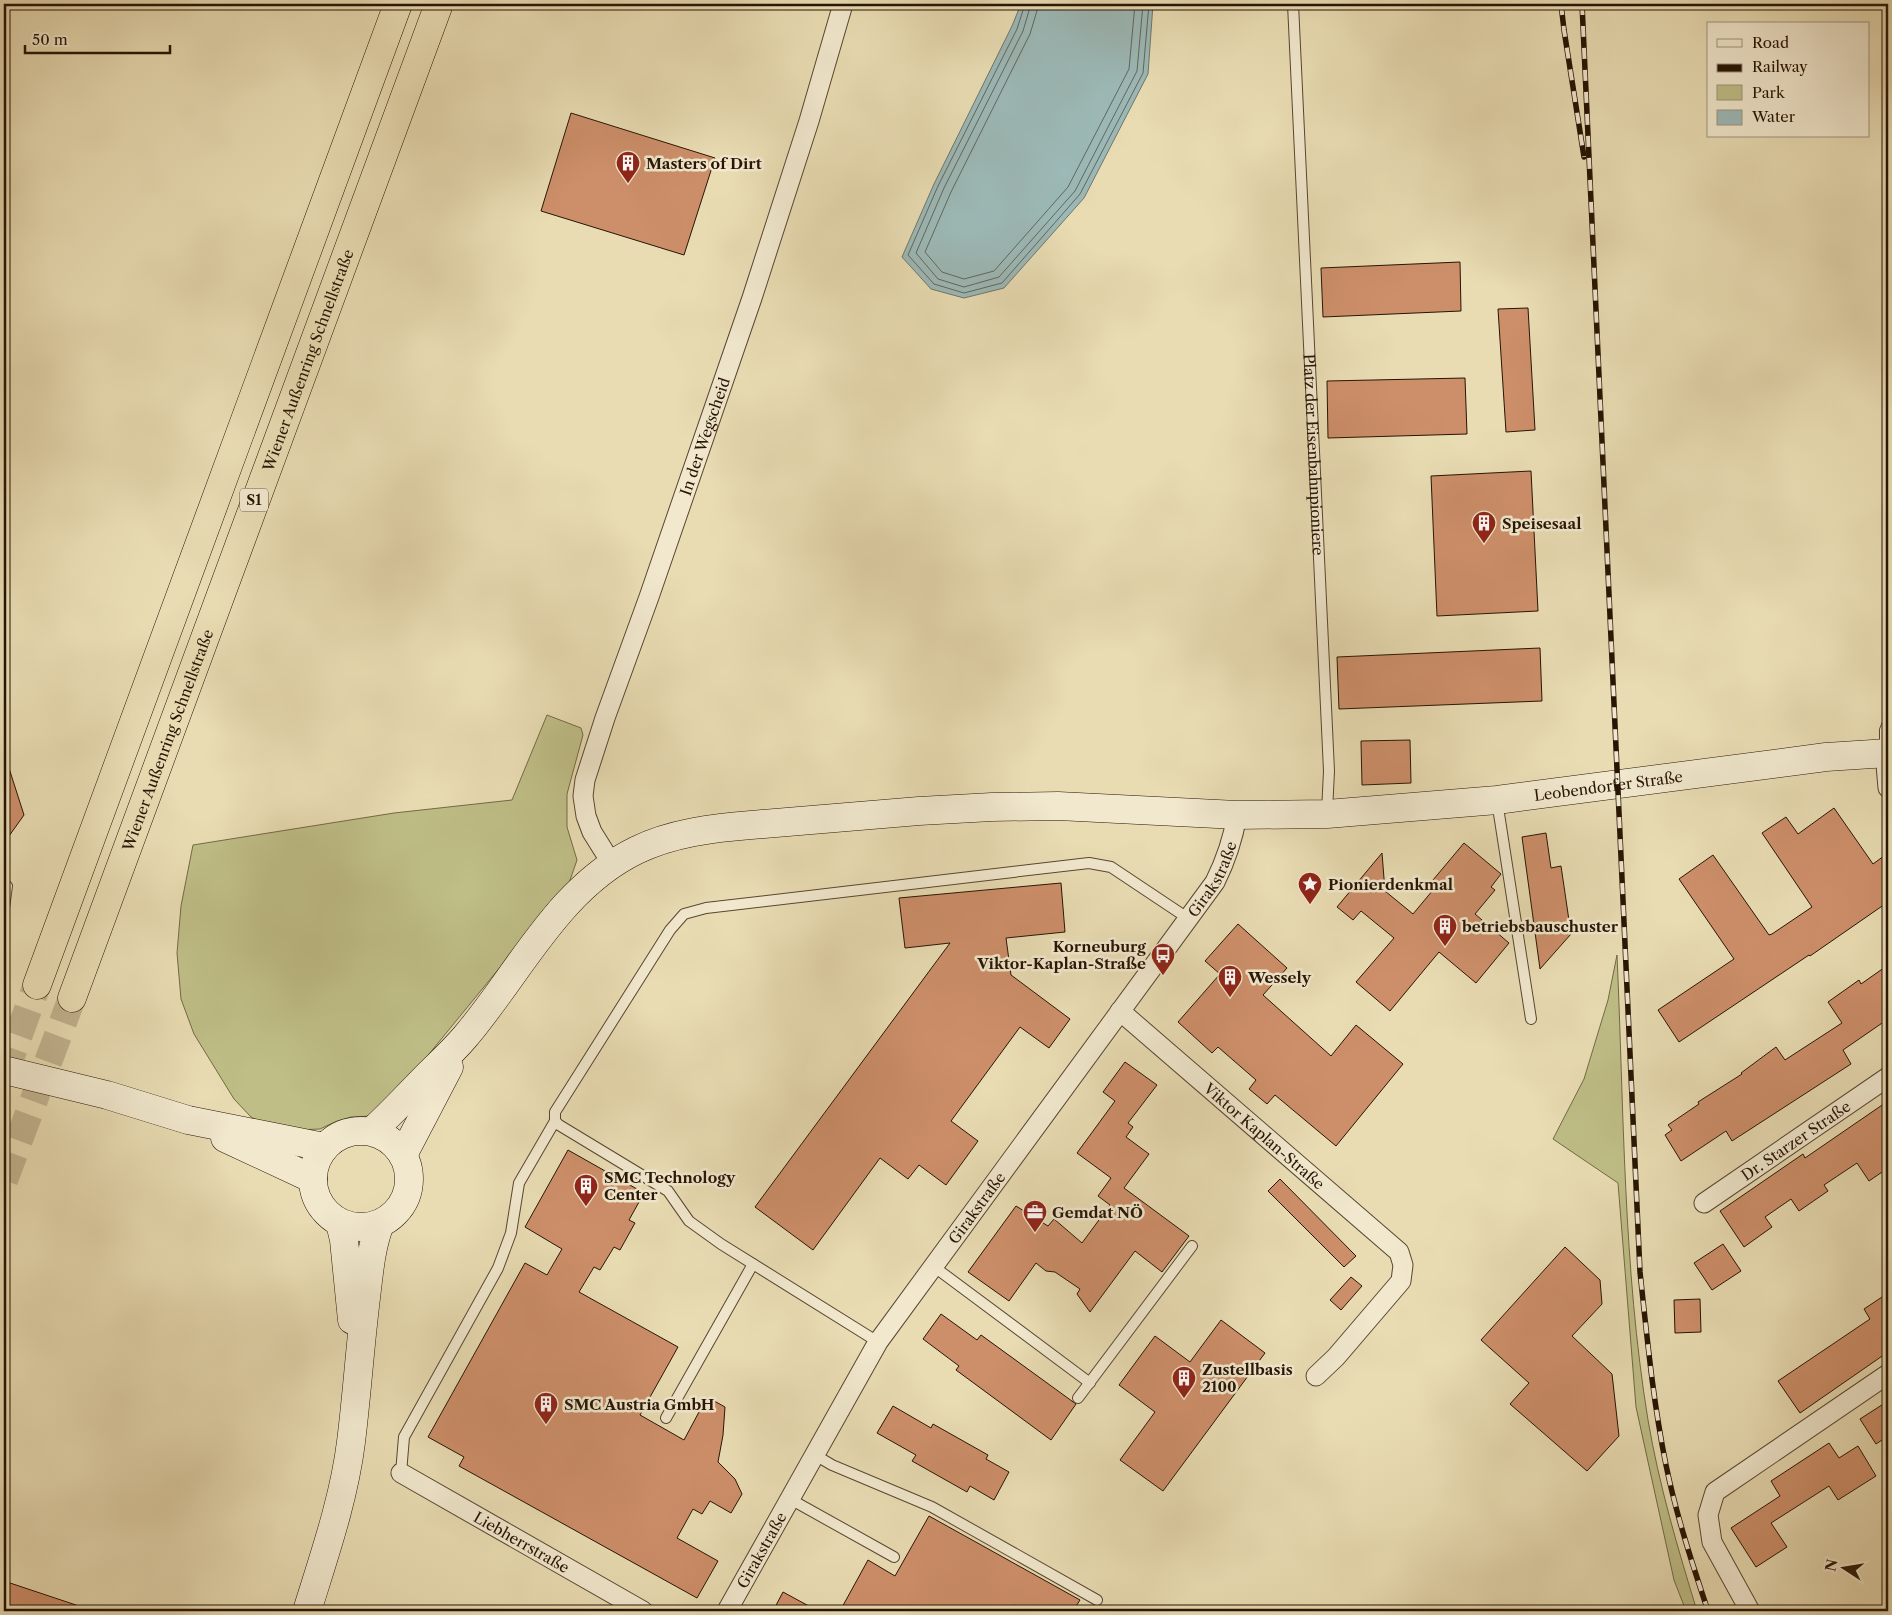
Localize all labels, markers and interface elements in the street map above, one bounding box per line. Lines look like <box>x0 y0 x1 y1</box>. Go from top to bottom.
scale bar <box>25 22 170 54</box>
legend <box>1707 22 1870 138</box>
text: 50 m <box>32 30 68 49</box>
text: Road <box>1752 33 1789 52</box>
text: Railway <box>1752 57 1808 76</box>
text: Park <box>1752 83 1786 102</box>
text: Water <box>1751 107 1796 126</box>
building icon: Masters of Dirt <box>615 150 641 184</box>
place label: Masters of Dirt <box>646 154 762 173</box>
street label: Wiener Außenring Schnellstraße <box>258 247 357 475</box>
street label: Platz der Eisenbahnpioniere <box>1300 353 1328 556</box>
street label: In der Wegscheid <box>675 375 733 498</box>
road number: S1 <box>240 488 268 512</box>
building icon: Speisesaal <box>1471 510 1497 544</box>
place label: Speisesaal <box>1502 514 1581 533</box>
street label: Wiener Außenring Schnellstraße <box>117 626 217 854</box>
street label: Leobendorfer Straße <box>1533 766 1684 805</box>
street label: Girakstraße <box>1183 839 1240 921</box>
place icon: Pionierdenkmal <box>1297 871 1323 905</box>
place label: Pionierdenkmal <box>1328 875 1453 894</box>
building icon: betriebsbauschuster <box>1432 913 1458 947</box>
place label: betriebsbauschuster <box>1461 917 1619 936</box>
place label: Korneuburg Viktor-Kaplan-Straße <box>976 937 1146 973</box>
bus stop icon: Korneuburg Viktor-Kaplan-Straße <box>1150 942 1176 976</box>
building icon: Wessely <box>1217 964 1243 998</box>
place label: Wessely <box>1247 968 1312 987</box>
street label: Viktor Kaplan-Straße <box>1200 1078 1329 1193</box>
street label: Dr. Starzer Straße <box>1737 1096 1854 1184</box>
place label: SMC Technology Center <box>604 1168 736 1204</box>
street label: Girakstraße <box>944 1168 1009 1247</box>
building icon: SMC Technology Center <box>573 1173 599 1207</box>
office icon: Gemdat NÖ <box>1022 1199 1048 1233</box>
place label: Gemdat NÖ <box>1052 1203 1143 1222</box>
place label: Zustellbasis 2100 <box>1202 1360 1293 1396</box>
building icon: Zustellbasis 2100 <box>1171 1365 1197 1399</box>
building icon: SMC Austria GmbH <box>533 1391 559 1425</box>
place label: SMC Austria GmbH <box>564 1395 715 1414</box>
street label: Liebherrstraße <box>471 1507 573 1577</box>
street label: Girakstraße <box>732 1509 790 1591</box>
north arrow <box>1820 1542 1870 1592</box>
text: N <box>1821 1557 1841 1573</box>

